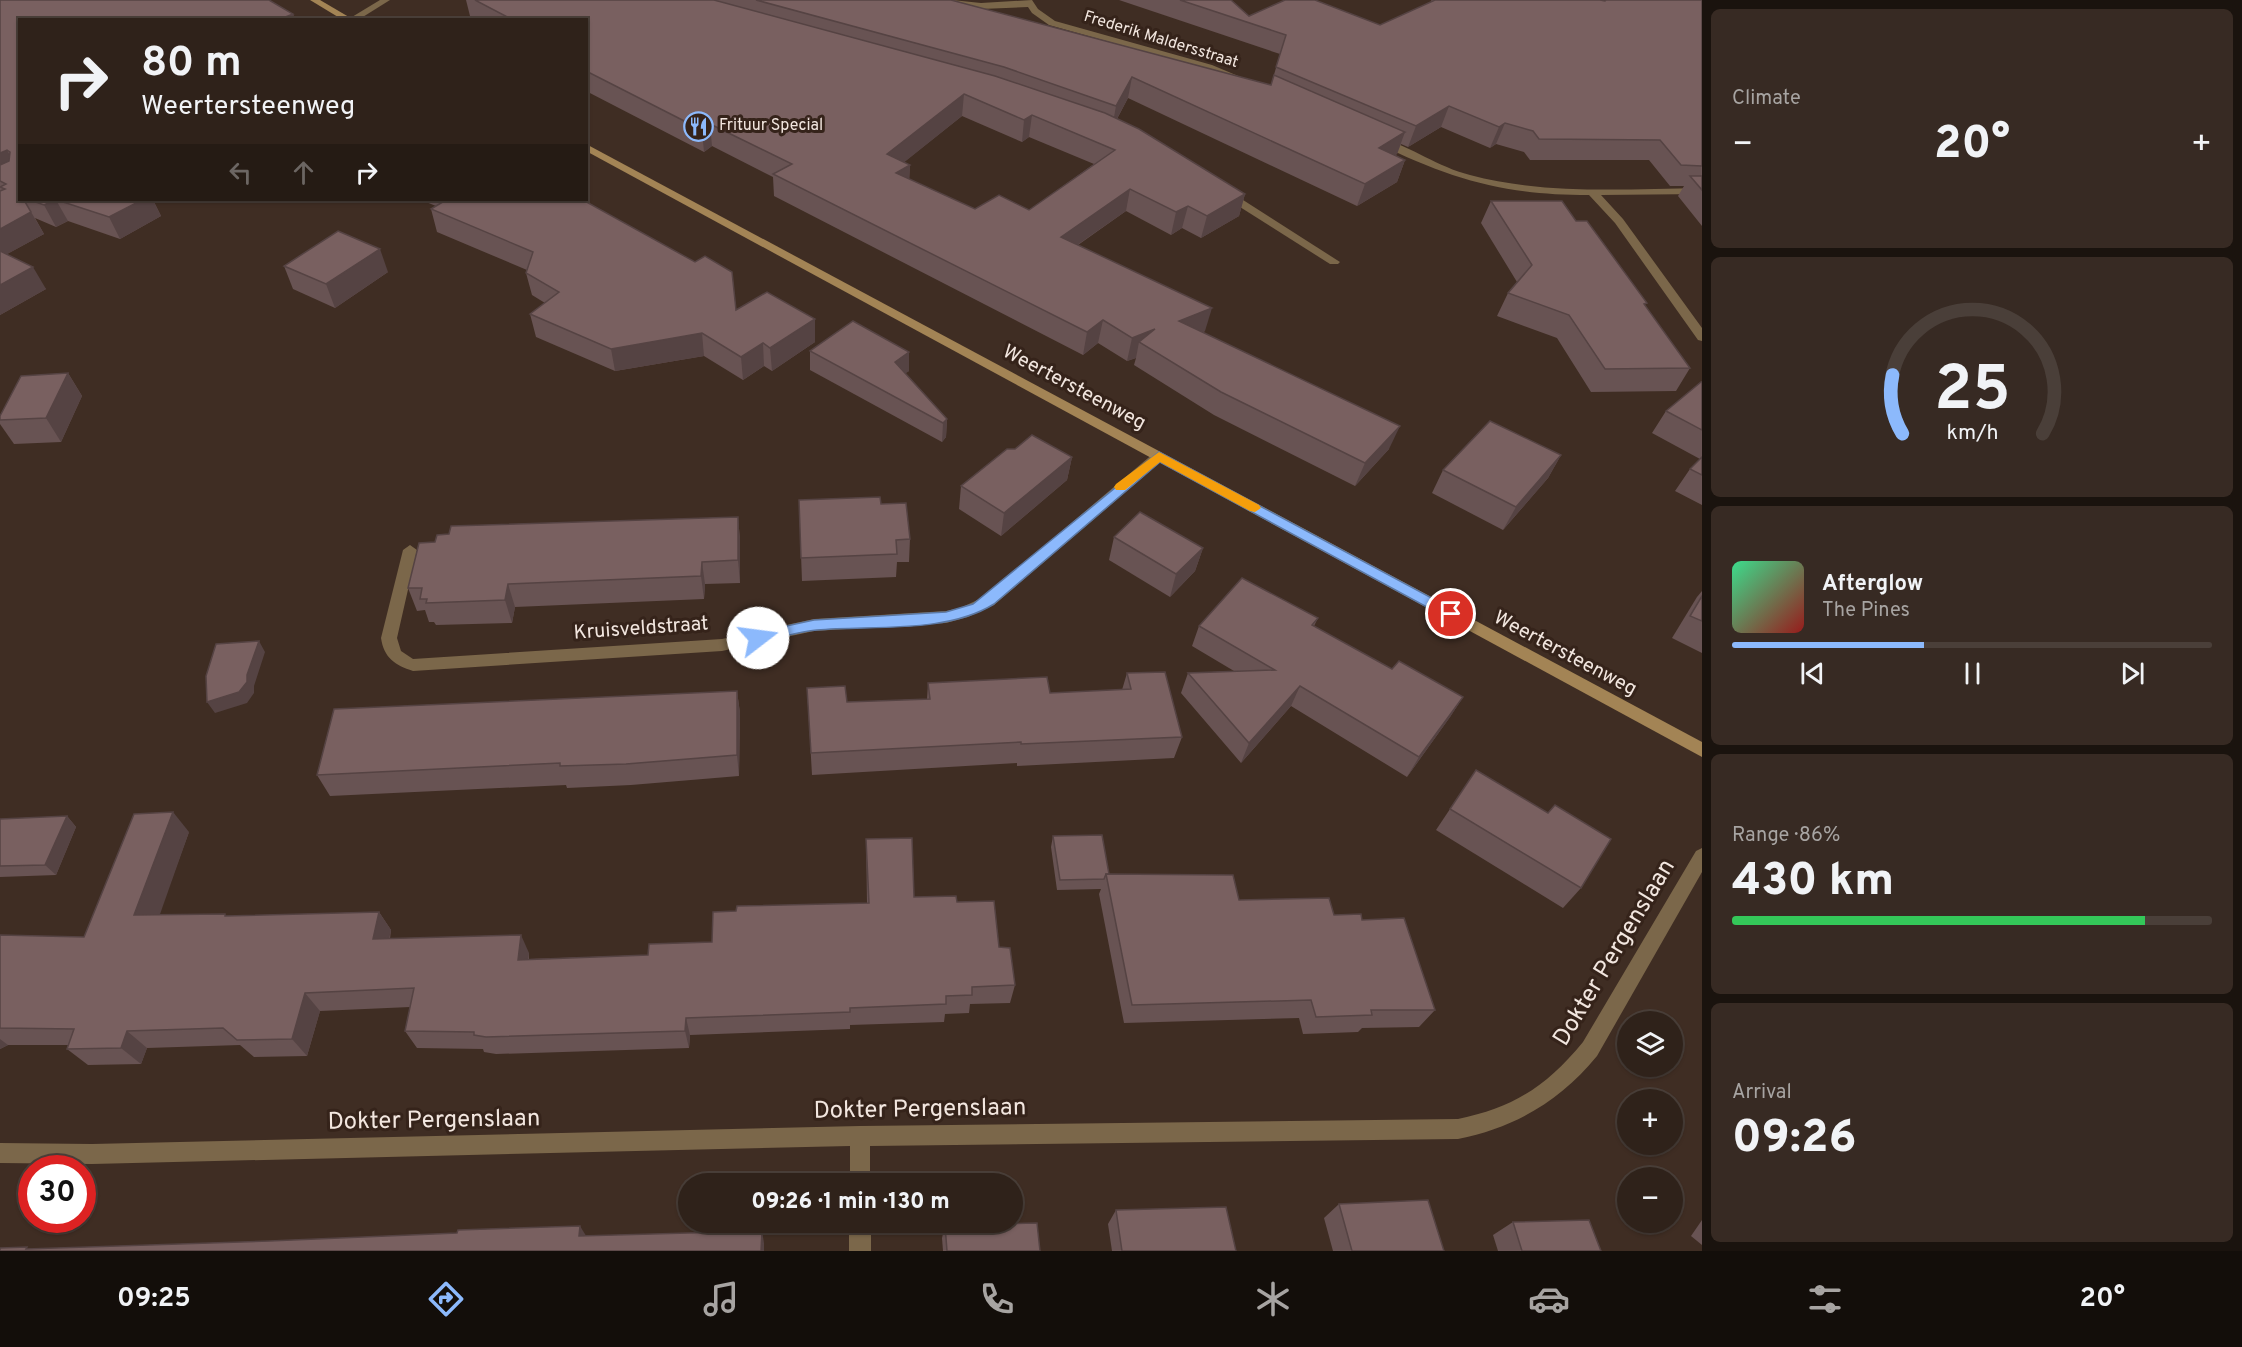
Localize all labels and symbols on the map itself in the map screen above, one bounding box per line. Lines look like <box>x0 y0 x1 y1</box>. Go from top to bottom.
street label: Frederik Maldersstraat <box>1081 7 1241 73</box>
restaurant icon: Frituur Special <box>682 110 714 142</box>
place label: Frituur Special <box>719 116 823 136</box>
street label: Weertersteenweg <box>998 339 1150 437</box>
pin <box>1425 588 1476 639</box>
street label: Weertersteenweg <box>1489 605 1641 703</box>
position arrow <box>726 606 790 670</box>
street label: Kruisveldstraat <box>573 611 709 647</box>
street label: Dokter Pergenslaan <box>1547 854 1683 1052</box>
street label: Dokter Pergenslaan <box>813 1093 1027 1127</box>
street label: Dokter Pergenslaan <box>327 1104 541 1138</box>
speed limit sign: 30 <box>18 1155 96 1233</box>

